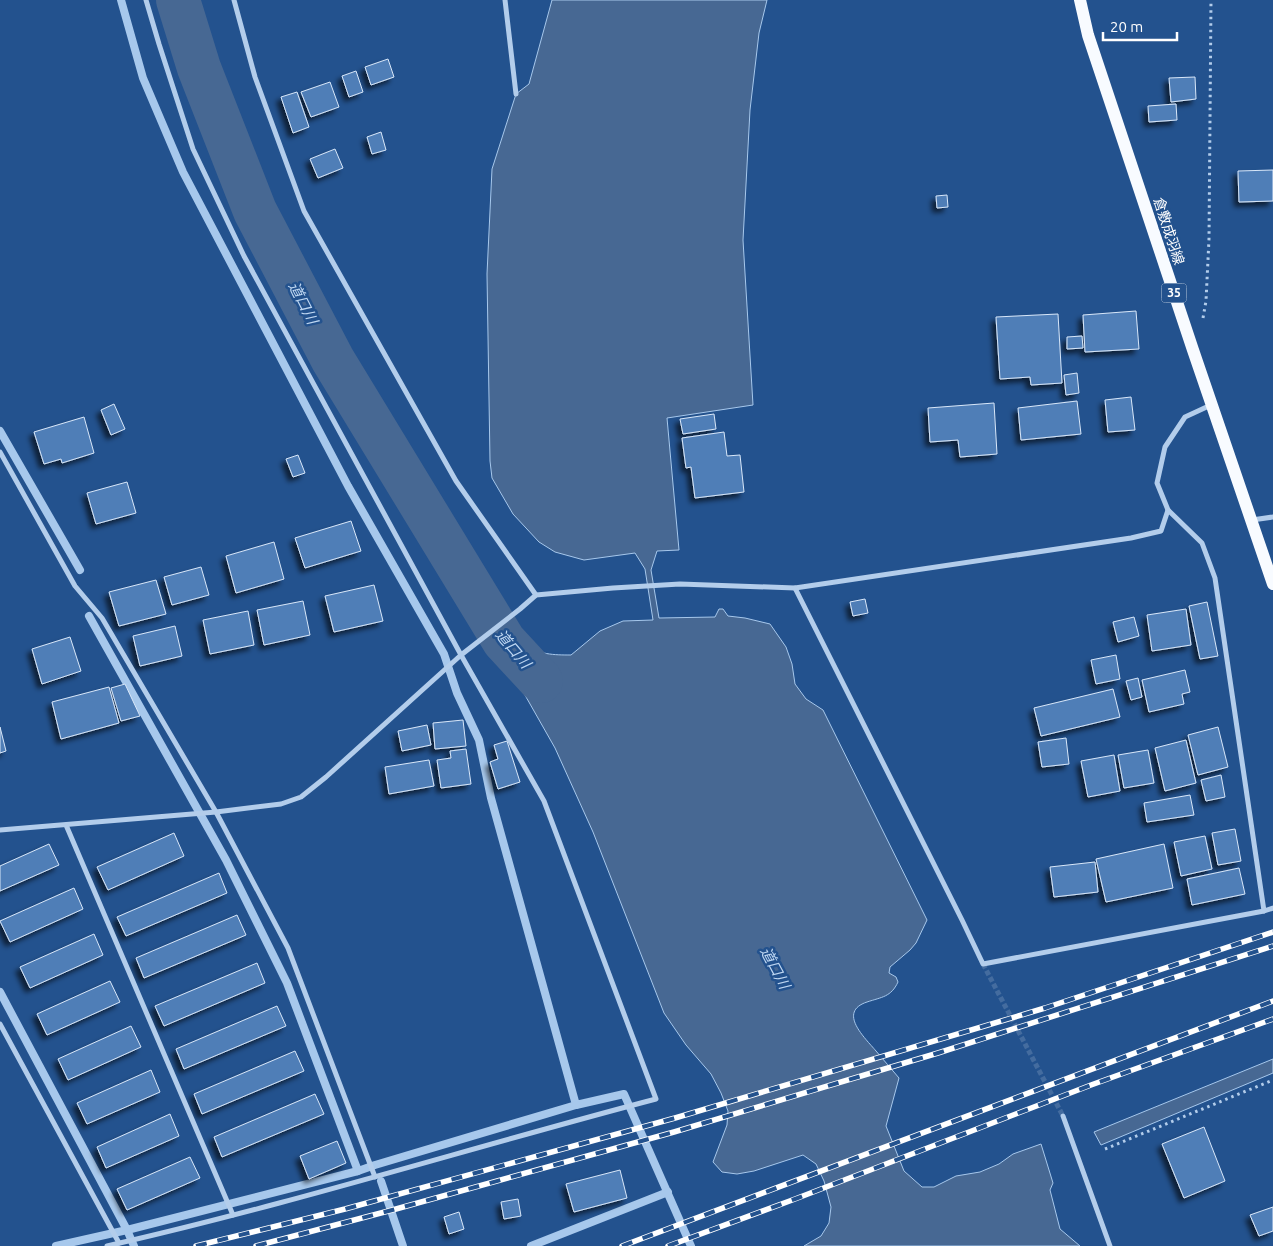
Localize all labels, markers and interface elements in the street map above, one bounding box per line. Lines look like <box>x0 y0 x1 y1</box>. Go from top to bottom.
scale bar <box>1103 10 1177 42</box>
text: 20 m <box>1110 18 1143 35</box>
street label: 倉敷成羽線 <box>1151 195 1187 267</box>
water label: 道口川 <box>286 279 322 328</box>
road number: 35 <box>1162 284 1186 302</box>
water label: 道口川 <box>492 626 536 673</box>
water label: 道口川 <box>757 944 794 993</box>

